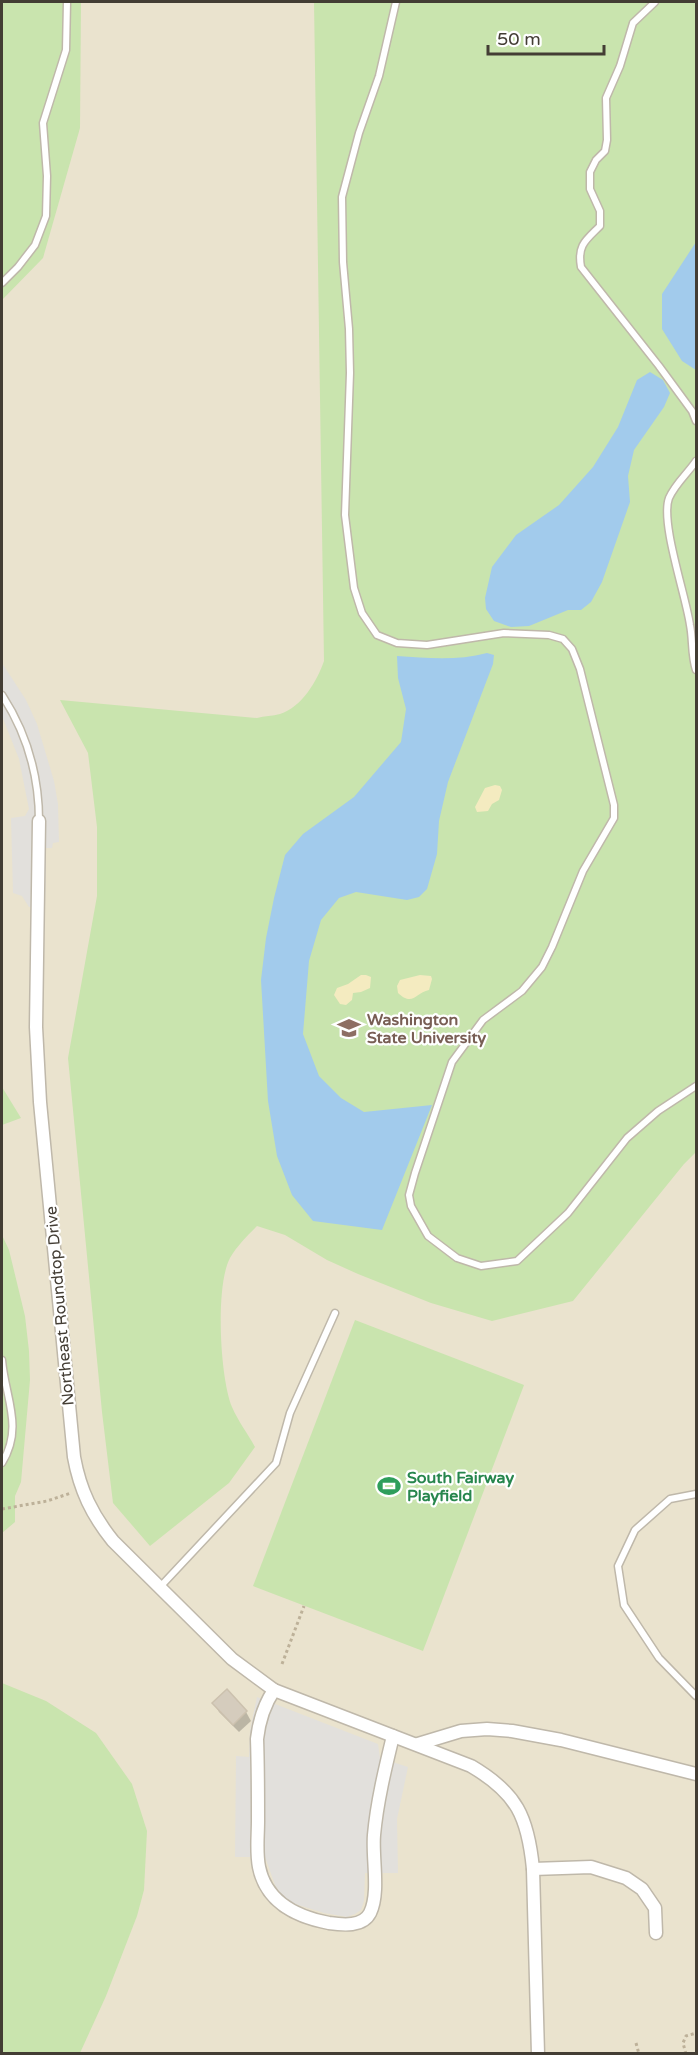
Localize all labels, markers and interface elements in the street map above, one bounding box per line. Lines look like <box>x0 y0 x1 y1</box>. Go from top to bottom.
scale bar <box>488 18 604 56</box>
text: 50 m <box>497 28 541 50</box>
place label: Washington State University <box>367 1010 486 1048</box>
school or university icon: Washington State University <box>336 1015 362 1041</box>
street label: Northeast Roundtop Drive <box>41 1205 79 1407</box>
place label: South Fairway Playfield <box>407 1468 514 1506</box>
sports icon: South Fairway Playfield <box>376 1473 402 1499</box>

